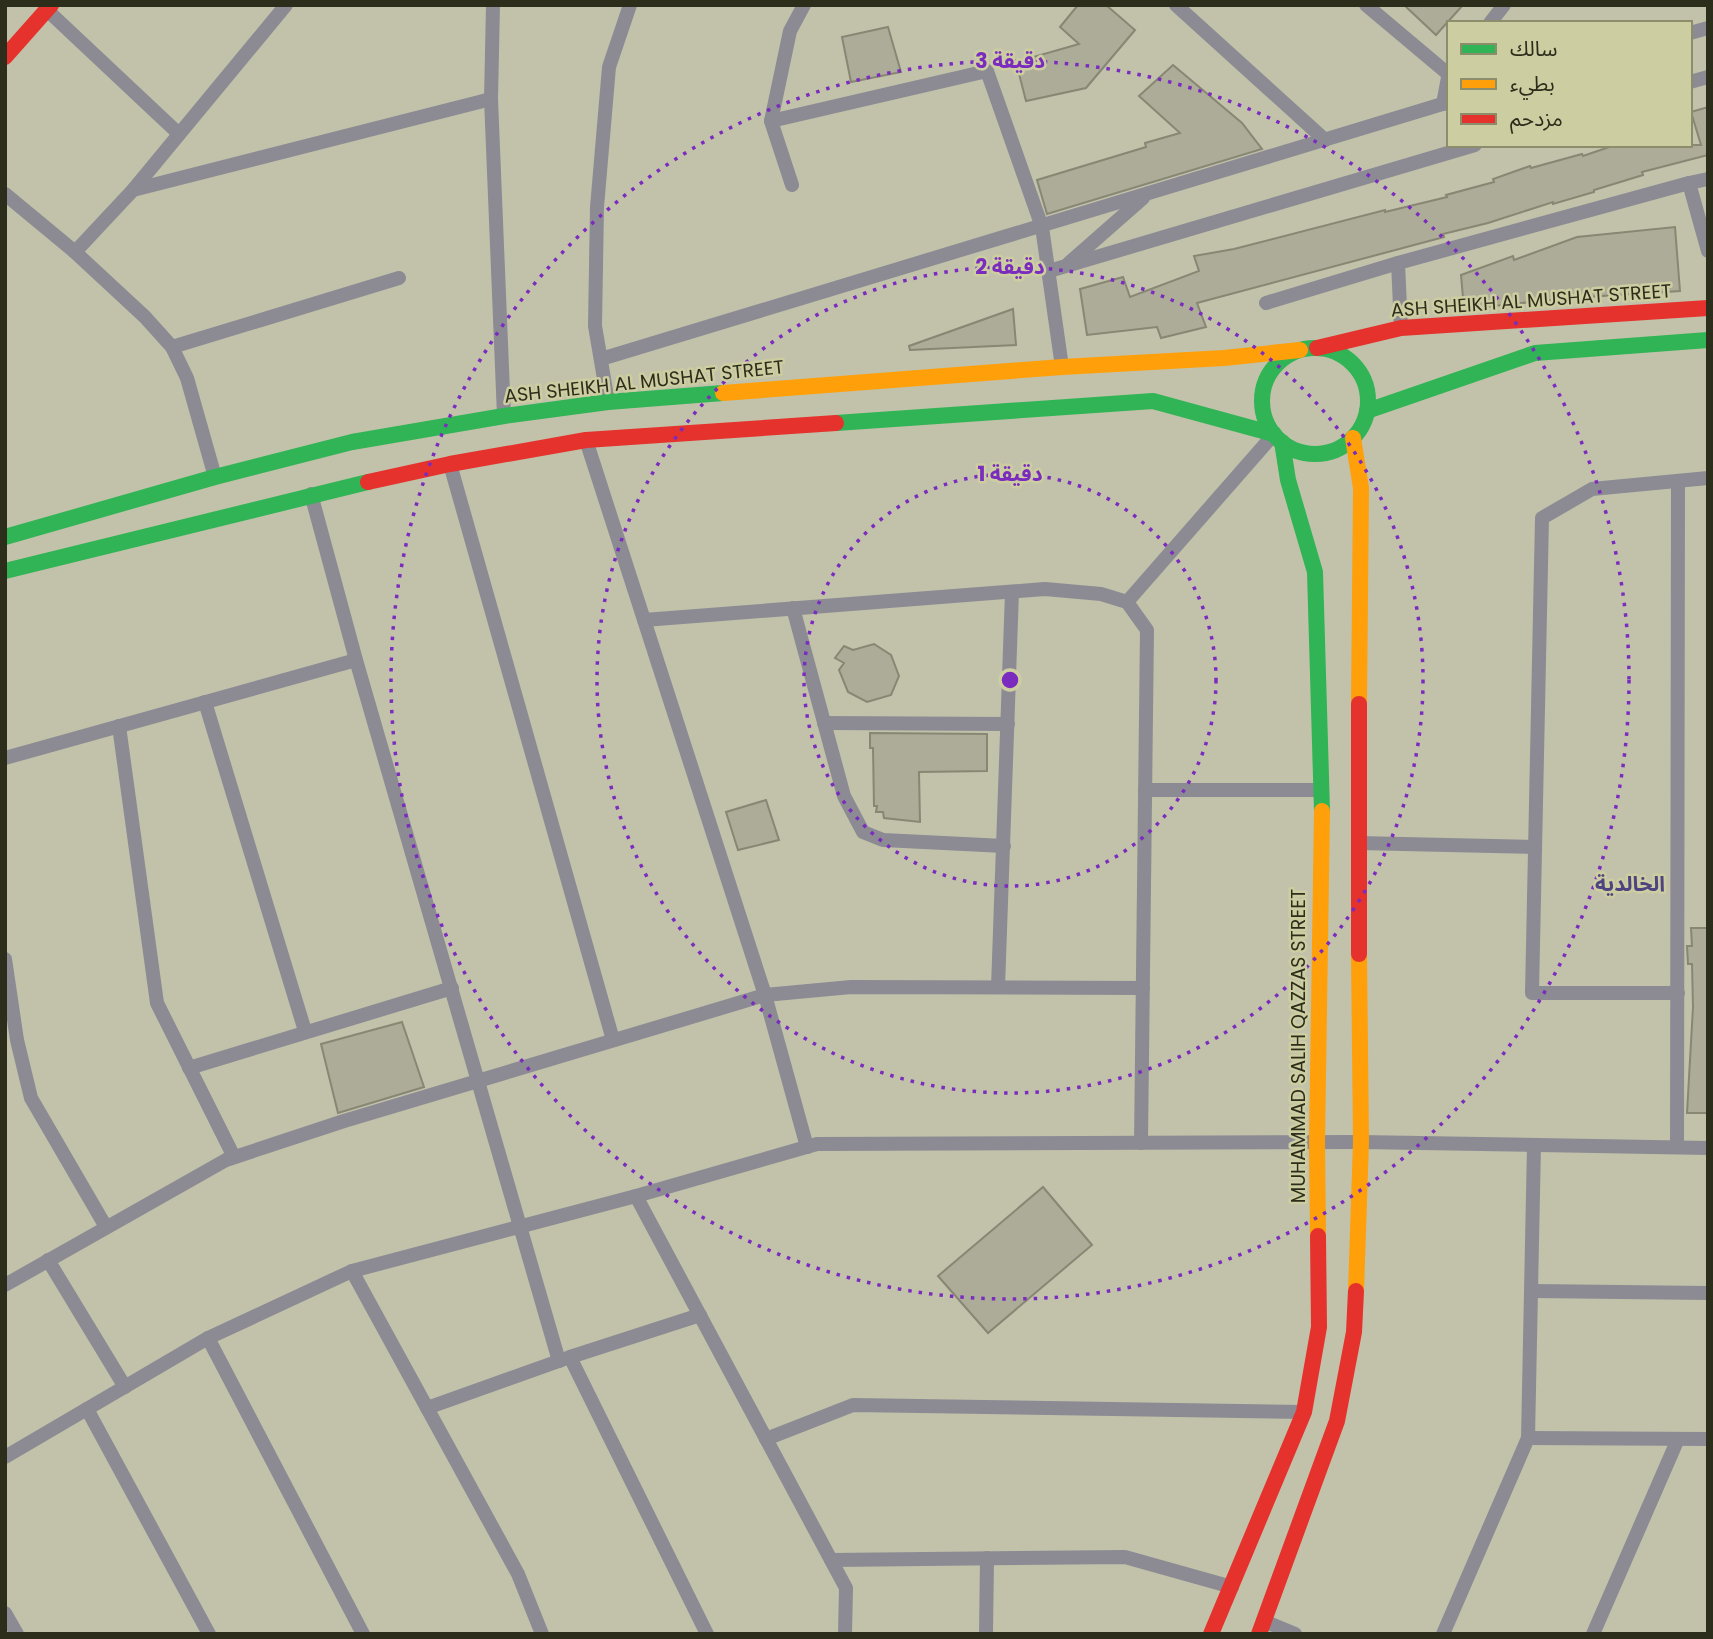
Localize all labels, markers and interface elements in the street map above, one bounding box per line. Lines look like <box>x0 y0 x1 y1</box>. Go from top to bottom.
legend <box>1447 21 1692 147</box>
text: سالك <box>1510 34 1557 63</box>
text: 3 دقيقة <box>975 46 1045 75</box>
text: بطيء <box>1510 69 1555 100</box>
text: مزدحم <box>1510 104 1563 134</box>
text: 2 دقيقة <box>975 252 1045 281</box>
street label: ASH SHEIKH AL MUSHAT STREET <box>1390 277 1672 324</box>
street label: ASH SHEIKH AL MUSHAT STREET <box>503 353 785 410</box>
text: 1 دقيقة <box>977 459 1043 488</box>
centre of rings <box>998 668 1022 692</box>
district label: الخالدية <box>1595 869 1665 898</box>
street label: MUHAMMAD SALIH QAZZAS STREET <box>1285 889 1312 1203</box>

